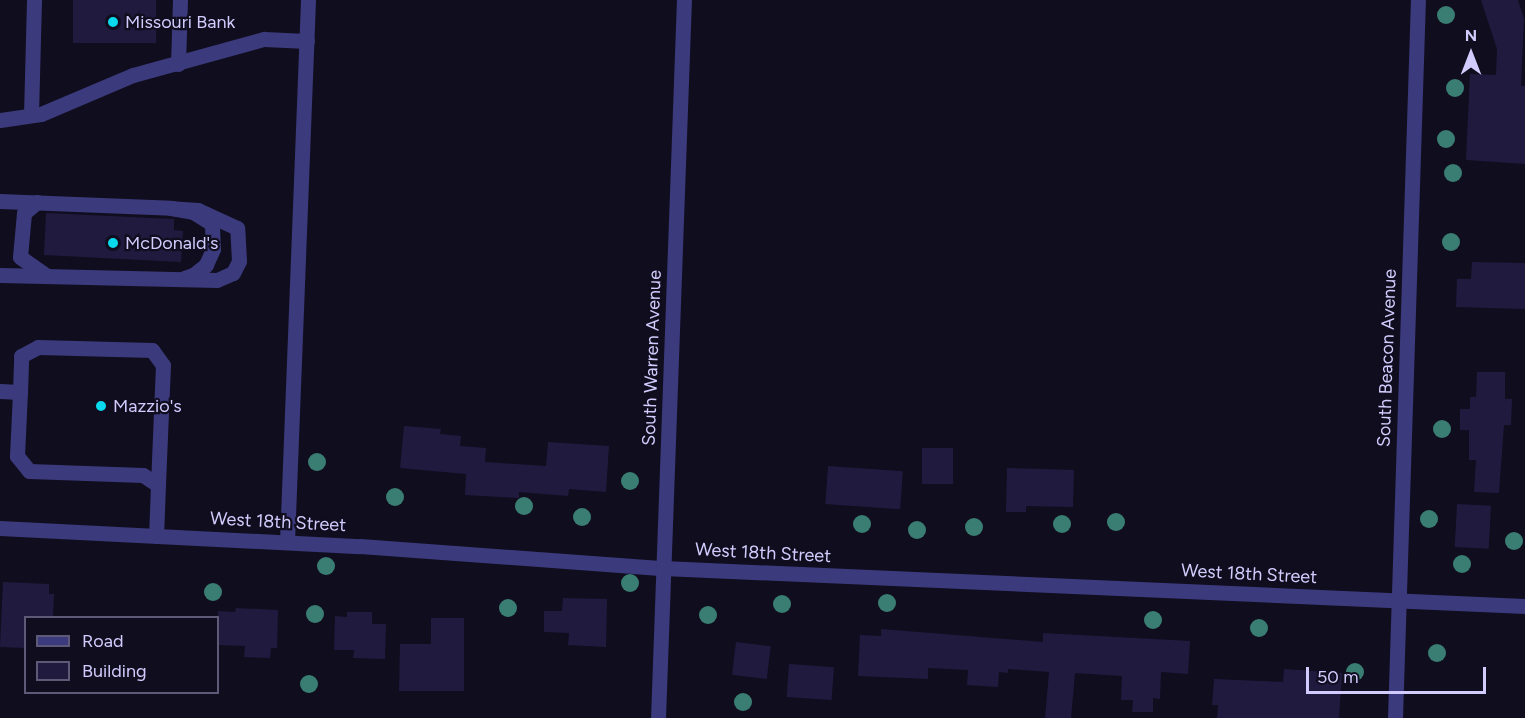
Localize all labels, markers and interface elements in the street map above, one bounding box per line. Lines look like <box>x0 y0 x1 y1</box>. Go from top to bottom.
place label: Missouri Bank <box>125 11 235 33</box>
marker: Missouri Bank <box>106 15 120 29</box>
north arrow <box>1441 24 1501 84</box>
text: N <box>1465 26 1477 45</box>
place label: McDonald's <box>125 232 219 254</box>
marker: McDonald's <box>106 236 120 250</box>
street label: South Beacon Avenue <box>1373 268 1401 448</box>
street label: South Warren Avenue <box>638 270 666 446</box>
place label: Mazzio's <box>113 395 182 417</box>
marker: Mazzio's <box>94 399 108 413</box>
street label: West 18th Street <box>209 508 347 536</box>
street label: West 18th Street <box>694 539 832 567</box>
street label: West 18th Street <box>1180 560 1318 588</box>
legend <box>24 616 219 694</box>
text: Road <box>82 630 123 652</box>
scale bar <box>1309 655 1489 693</box>
text: Building <box>82 660 147 682</box>
text: 50 m <box>1317 666 1359 688</box>

